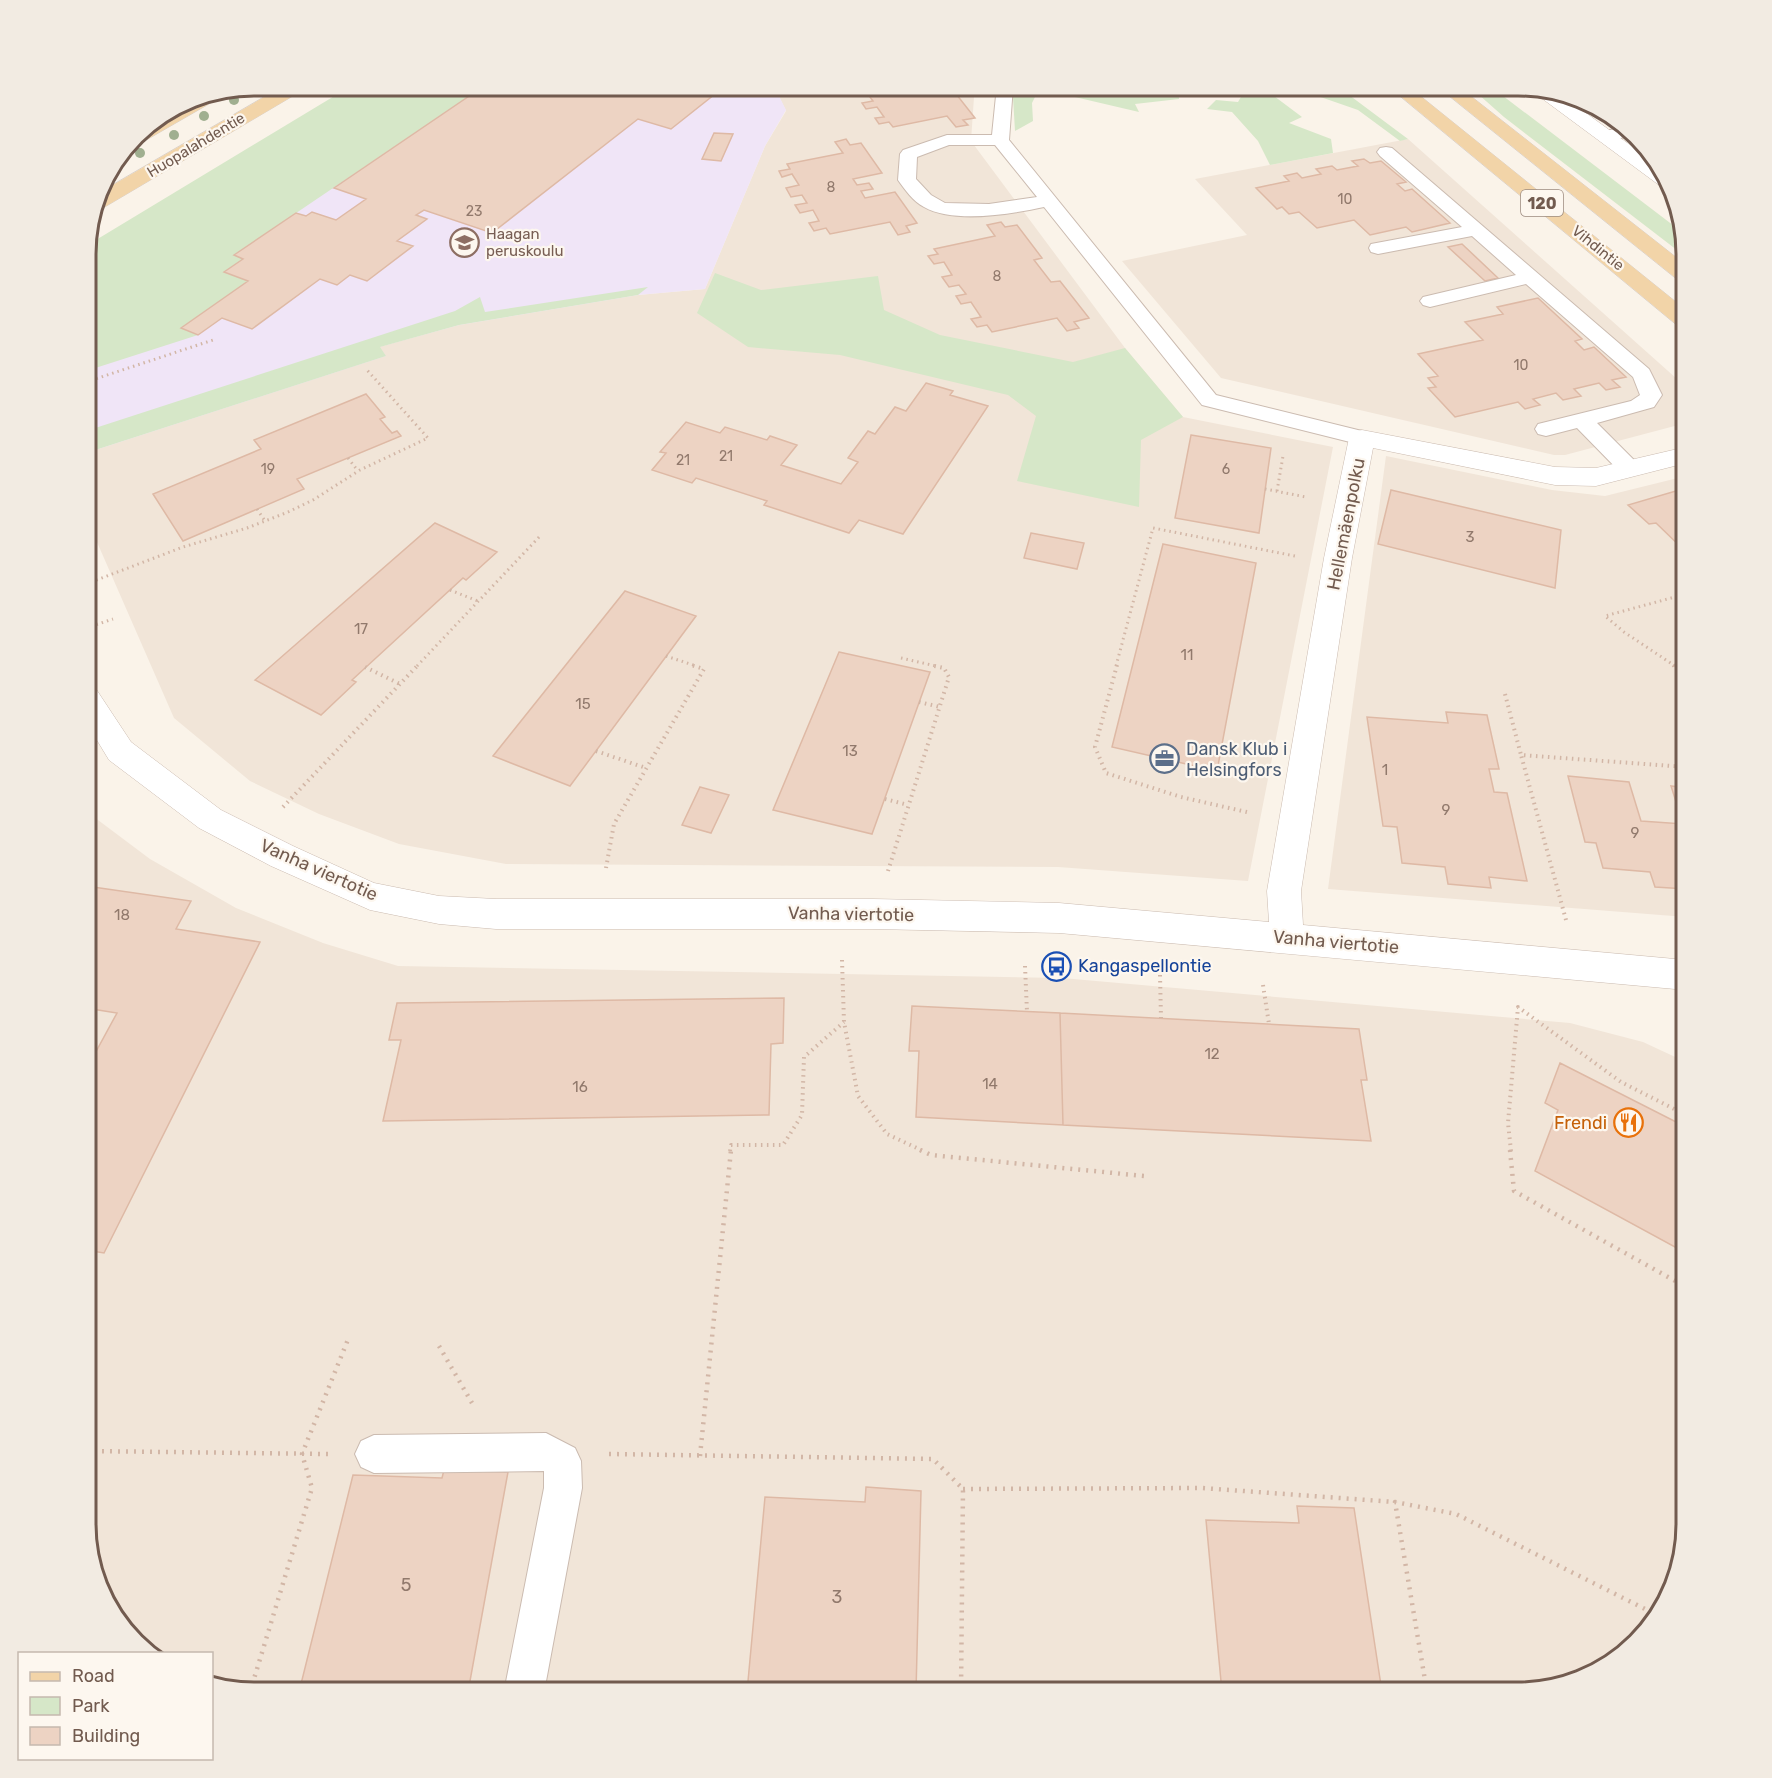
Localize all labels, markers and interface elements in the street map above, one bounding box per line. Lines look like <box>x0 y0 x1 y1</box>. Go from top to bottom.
street label: Huopalahdentie <box>144 109 248 181</box>
house number: 8 <box>827 179 836 196</box>
road number: 120 <box>1521 190 1563 216</box>
house number: 10 <box>1338 191 1353 208</box>
house number: 23 <box>466 203 482 220</box>
street label: Vihdintie <box>1568 222 1628 274</box>
place label: Haagan peruskoulu <box>486 225 563 260</box>
school or university icon: Haagan peruskoulu <box>449 227 481 259</box>
house number: 8 <box>993 268 1002 285</box>
house number: 10 <box>1514 357 1529 374</box>
house number: 21 <box>719 448 733 465</box>
house number: 21 <box>676 452 690 469</box>
street label: Hellemäenpolku <box>1322 456 1370 592</box>
house number: 19 <box>261 461 275 478</box>
house number: 6 <box>1222 461 1230 478</box>
house number: 3 <box>1465 528 1475 546</box>
house number: 17 <box>354 620 368 638</box>
house number: 11 <box>1181 646 1193 664</box>
house number: 15 <box>575 695 591 713</box>
place label: Dansk Klub i Helsingfors <box>1186 738 1287 781</box>
house number: 13 <box>842 742 858 760</box>
office icon: Dansk Klub i Helsingfors <box>1149 743 1181 775</box>
house number: 1 <box>1382 761 1388 779</box>
house number: 9 <box>1442 801 1451 819</box>
house number: 9 <box>1631 824 1640 842</box>
street label: Vanha viertotie <box>257 834 381 906</box>
street label: Vanha viertotie <box>788 902 914 926</box>
house number: 18 <box>114 906 130 924</box>
street label: Vanha viertotie <box>1272 926 1400 958</box>
bus stop icon: Kangaspellontie <box>1041 950 1073 982</box>
place label: Kangaspellontie <box>1078 955 1212 977</box>
house number: 12 <box>1204 1045 1220 1063</box>
house number: 14 <box>982 1075 998 1093</box>
house number: 16 <box>572 1078 588 1096</box>
restaurant icon: Frendi <box>1612 1107 1644 1139</box>
place label: Frendi <box>1554 1112 1607 1134</box>
house number: 5 <box>401 1574 411 1596</box>
house number: 3 <box>832 1586 842 1608</box>
legend <box>18 1652 213 1760</box>
text: Road <box>72 1665 115 1687</box>
text: Park <box>72 1695 110 1717</box>
text: Building <box>72 1725 140 1747</box>

